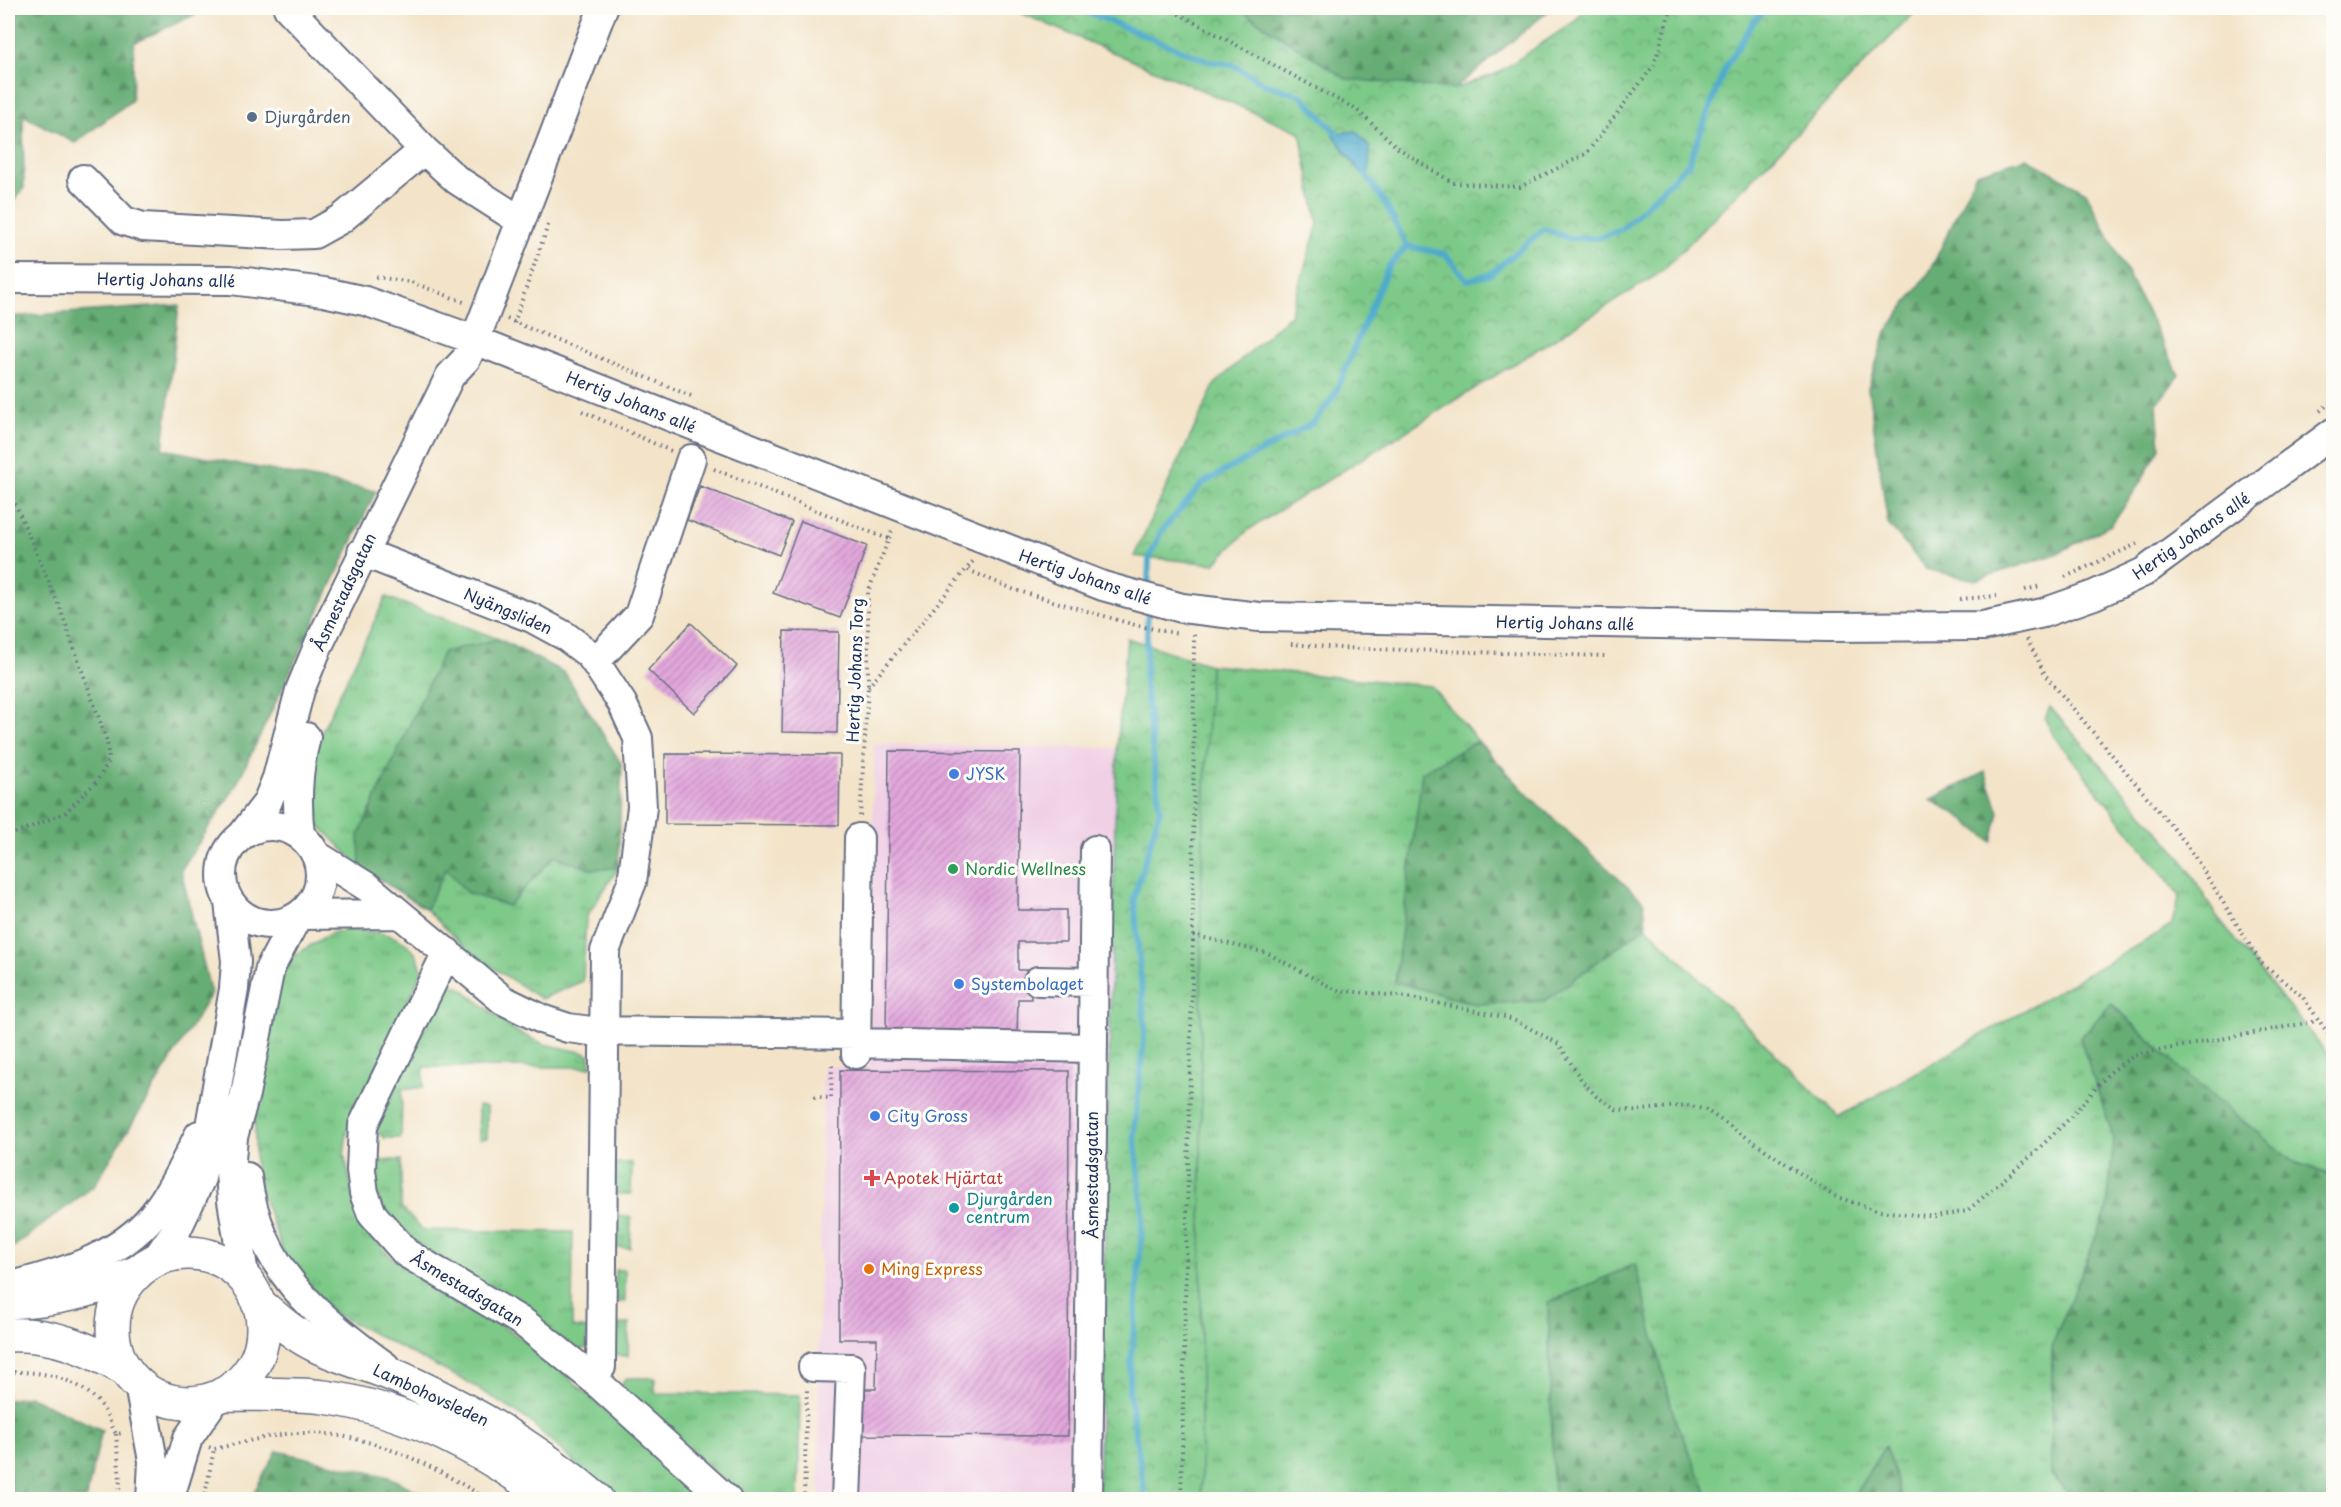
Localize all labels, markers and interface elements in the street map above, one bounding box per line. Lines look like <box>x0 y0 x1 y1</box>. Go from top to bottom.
place label: Djurgården <box>264 104 351 128</box>
marker: Djurgården <box>245 110 259 124</box>
street label: Hertig Johans allé <box>97 266 235 292</box>
street label: Hertig Johans allé <box>563 364 700 438</box>
street label: Hertig Johans allé <box>2127 486 2254 585</box>
street label: Åsmestadsgatan <box>305 529 381 655</box>
street label: Hertig Johans allé <box>1016 542 1155 610</box>
street label: Nyängsliden <box>460 581 556 639</box>
street label: Hertig Johans Torg <box>839 597 869 743</box>
street label: Hertig Johans allé <box>1496 609 1634 635</box>
place label: JYSK <box>966 761 1006 785</box>
marker: JYSK <box>947 767 961 781</box>
place label: Nordic Wellness <box>965 856 1086 880</box>
marker: Nordic Wellness <box>946 862 960 876</box>
place label: Systembolaget <box>971 971 1084 995</box>
marker: Systembolaget <box>952 977 966 991</box>
place label: City Gross <box>887 1103 968 1127</box>
marker: City Gross <box>868 1109 882 1123</box>
street label: Åsmestadsgatan <box>1079 1111 1103 1239</box>
place label: Apotek Hjärtat <box>884 1165 1003 1189</box>
marker: Apotek Hjärtat <box>865 1171 879 1185</box>
place label: Djurgården centrum <box>966 1186 1053 1228</box>
marker: Djurgården centrum <box>947 1201 961 1215</box>
street label: Åsmestadsgatan <box>407 1245 529 1331</box>
place label: Ming Express <box>881 1256 983 1280</box>
marker: Ming Express <box>862 1262 876 1276</box>
street label: Lambohovsleden <box>370 1357 493 1431</box>

